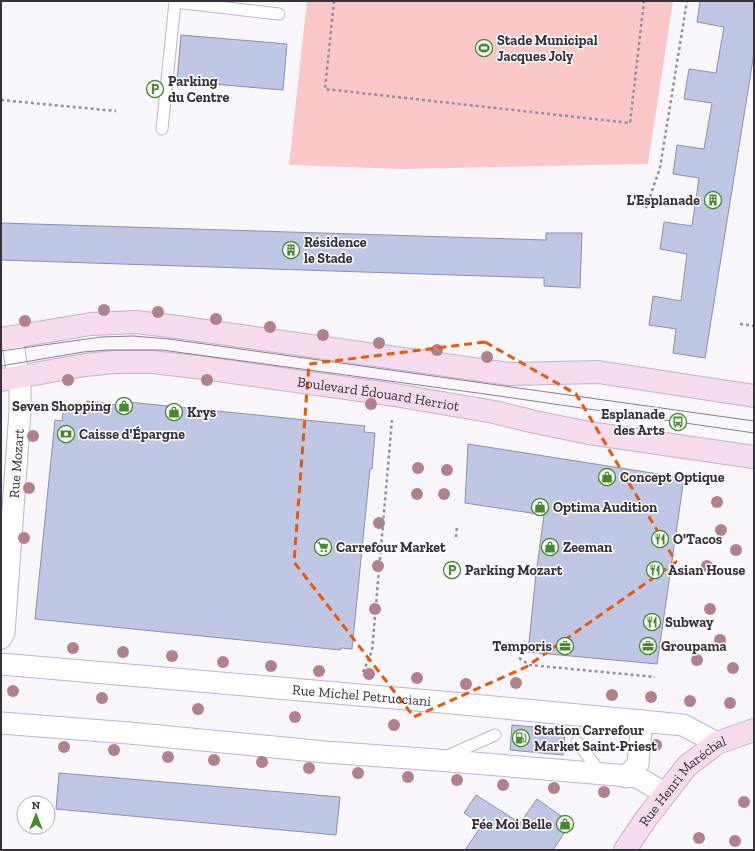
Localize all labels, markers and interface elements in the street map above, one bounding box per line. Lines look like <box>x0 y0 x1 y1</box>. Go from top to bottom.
place label: Stade Municipal Jacques Joly <box>497 32 598 65</box>
sports icon: Stade Municipal Jacques Joly <box>474 38 494 58</box>
place label: Parking du Centre <box>168 73 230 106</box>
parking icon: Parking du Centre <box>145 79 165 99</box>
building icon: L'Esplanade <box>703 190 723 210</box>
place label: L'Esplanade <box>627 192 700 209</box>
place label: Résidence le Stade <box>304 234 367 267</box>
building icon: Résidence le Stade <box>281 240 301 260</box>
street label: Boulevard Édouard Herriot <box>296 373 461 415</box>
shop icon: Seven Shopping <box>114 396 134 416</box>
place label: Seven Shopping <box>12 398 111 415</box>
shop icon: Krys <box>164 402 184 422</box>
place label: Krys <box>187 404 217 421</box>
place label: Esplanade des Arts <box>601 406 666 439</box>
bus stop icon: Esplanade des Arts <box>668 412 688 432</box>
bank icon: Caisse d'Épargne <box>56 424 76 444</box>
place label: Caisse d'Épargne <box>79 426 185 443</box>
street label: Rue Mozart <box>5 427 27 499</box>
shop icon: Concept Optique <box>597 467 617 487</box>
place label: Concept Optique <box>620 469 725 486</box>
shop icon: Optima Audition <box>530 497 550 517</box>
place label: Optima Audition <box>553 499 658 516</box>
restaurant icon: O'Tacos <box>650 529 670 549</box>
place label: O'Tacos <box>673 531 723 548</box>
supermarket icon: Carrefour Market <box>313 537 333 557</box>
shop icon: Zeeman <box>540 537 560 557</box>
place label: Carrefour Market <box>336 539 446 556</box>
place label: Zeeman <box>563 539 613 556</box>
parking icon: Parking Mozart <box>442 560 462 580</box>
restaurant icon: Asian House <box>645 560 665 580</box>
place label: Parking Mozart <box>465 562 563 579</box>
place label: Asian House <box>668 562 746 579</box>
restaurant icon: Subway <box>642 612 662 632</box>
place label: Subway <box>665 614 714 631</box>
office icon: Temporis <box>555 636 575 656</box>
office icon: Groupama <box>638 636 658 656</box>
place label: Temporis <box>492 638 553 655</box>
place label: Groupama <box>661 638 727 655</box>
street label: Rue Michel Petrucciani <box>292 681 432 710</box>
place label: Station Carrefour Market Saint-Priest <box>534 722 657 755</box>
fuel station icon: Station Carrefour Market Saint-Priest <box>511 728 531 748</box>
street label: Rue Henri Maréchal <box>635 732 729 829</box>
north arrow <box>16 795 56 835</box>
text: N <box>32 799 41 812</box>
shop icon: Fée Moi Belle <box>555 814 575 834</box>
place label: Fée Moi Belle <box>471 816 552 833</box>

